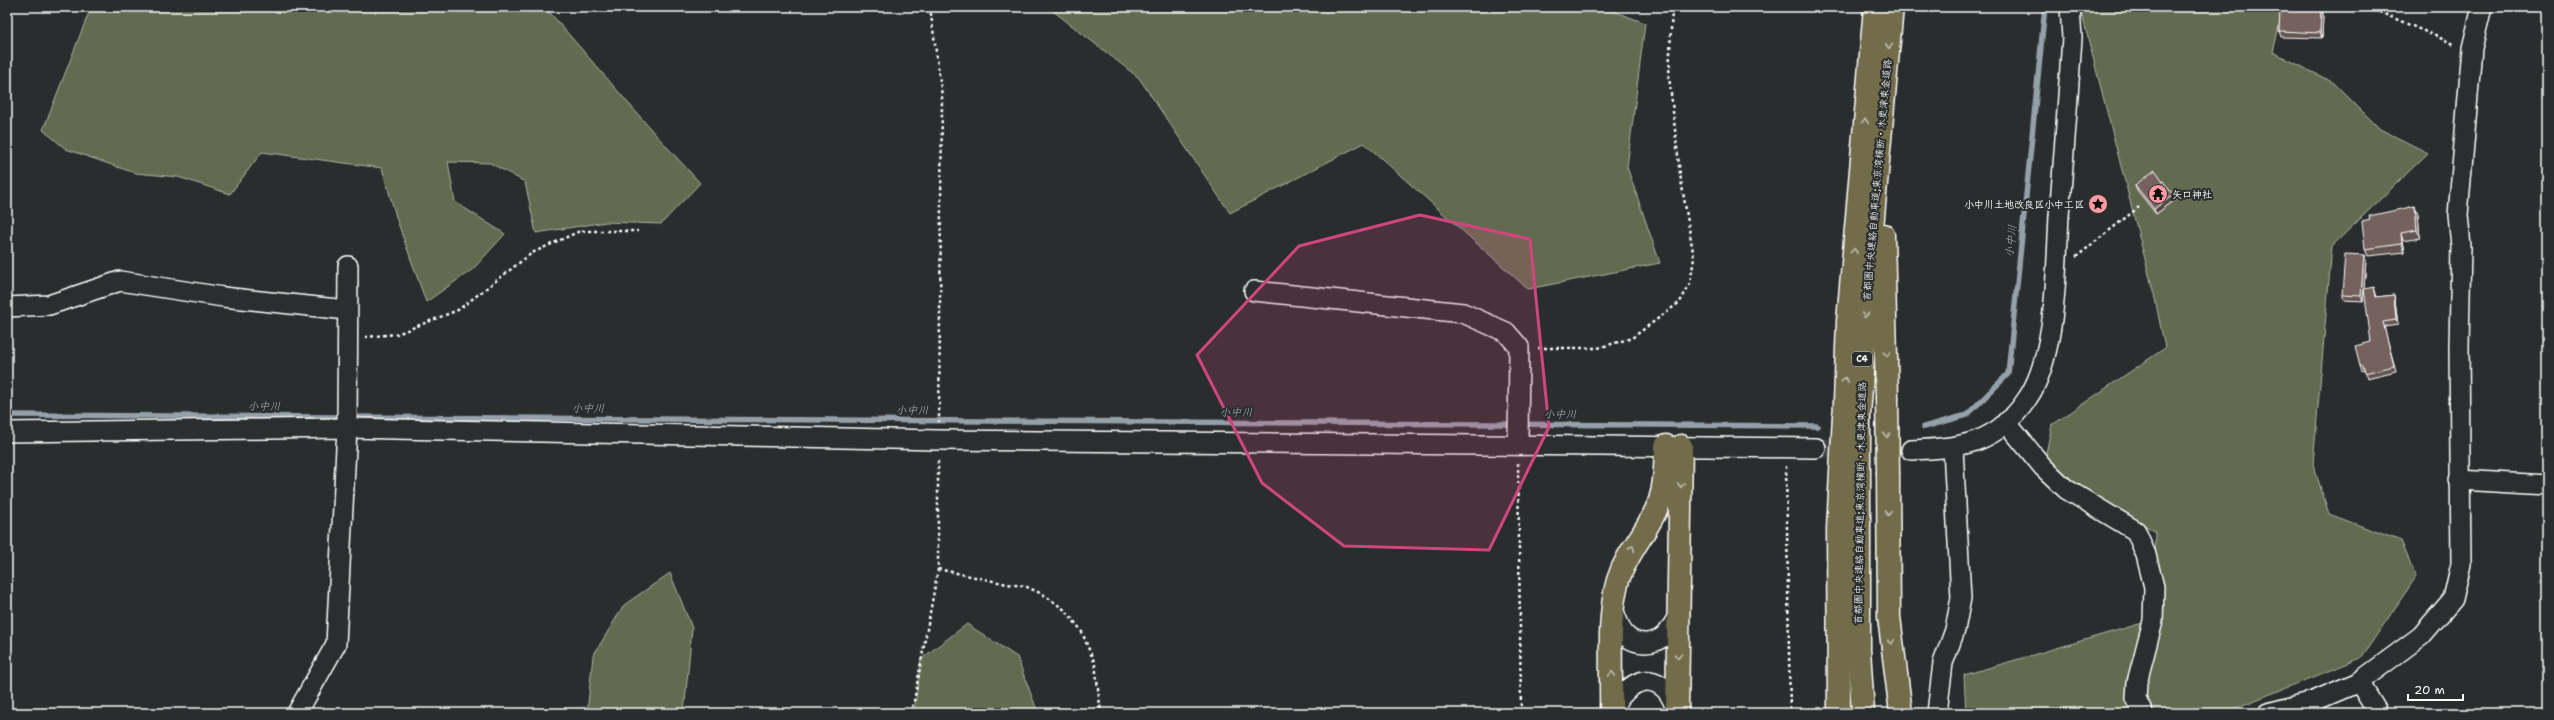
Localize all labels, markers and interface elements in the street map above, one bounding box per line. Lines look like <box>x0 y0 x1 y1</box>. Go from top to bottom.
one-way arrow <box>1884 43 1893 49</box>
street label: 首都圏中央連絡自動車道;東京湾横断・木更津東金道路 <box>1860 58 1894 302</box>
one-way arrow <box>1860 118 1869 124</box>
temple icon: 矢口神社 <box>2147 183 2169 205</box>
place label: 矢口神社 <box>2172 188 2212 201</box>
place icon: 小中川土地改良区小中工区 <box>2087 193 2109 215</box>
place label: 小中川土地改良区小中工区 <box>1964 198 2084 211</box>
water label: 小中川 <box>2002 224 2020 258</box>
one-way arrow <box>1849 247 1858 254</box>
one-way arrow <box>1861 312 1870 318</box>
one-way arrow <box>1883 351 1891 357</box>
road number: C4 <box>1852 352 1872 366</box>
one-way arrow <box>1841 377 1850 383</box>
street label: 首都圏中央連絡自動車道;東京湾横断・木更津東金道路 <box>1851 381 1869 625</box>
water label: 小中川 <box>248 399 281 414</box>
water label: 小中川 <box>572 401 605 416</box>
water label: 小中川 <box>896 403 929 418</box>
water label: 小中川 <box>1220 405 1253 420</box>
water label: 小中川 <box>1544 407 1577 422</box>
one-way arrow <box>1883 432 1891 438</box>
one-way arrow <box>1677 482 1685 488</box>
one-way arrow <box>1884 510 1892 516</box>
one-way arrow <box>1628 544 1635 552</box>
one-way arrow <box>1887 639 1896 645</box>
one-way arrow <box>1674 653 1682 659</box>
one-way arrow <box>1608 671 1616 677</box>
scale bar <box>2408 676 2463 702</box>
text: 20 m <box>2414 682 2445 698</box>

